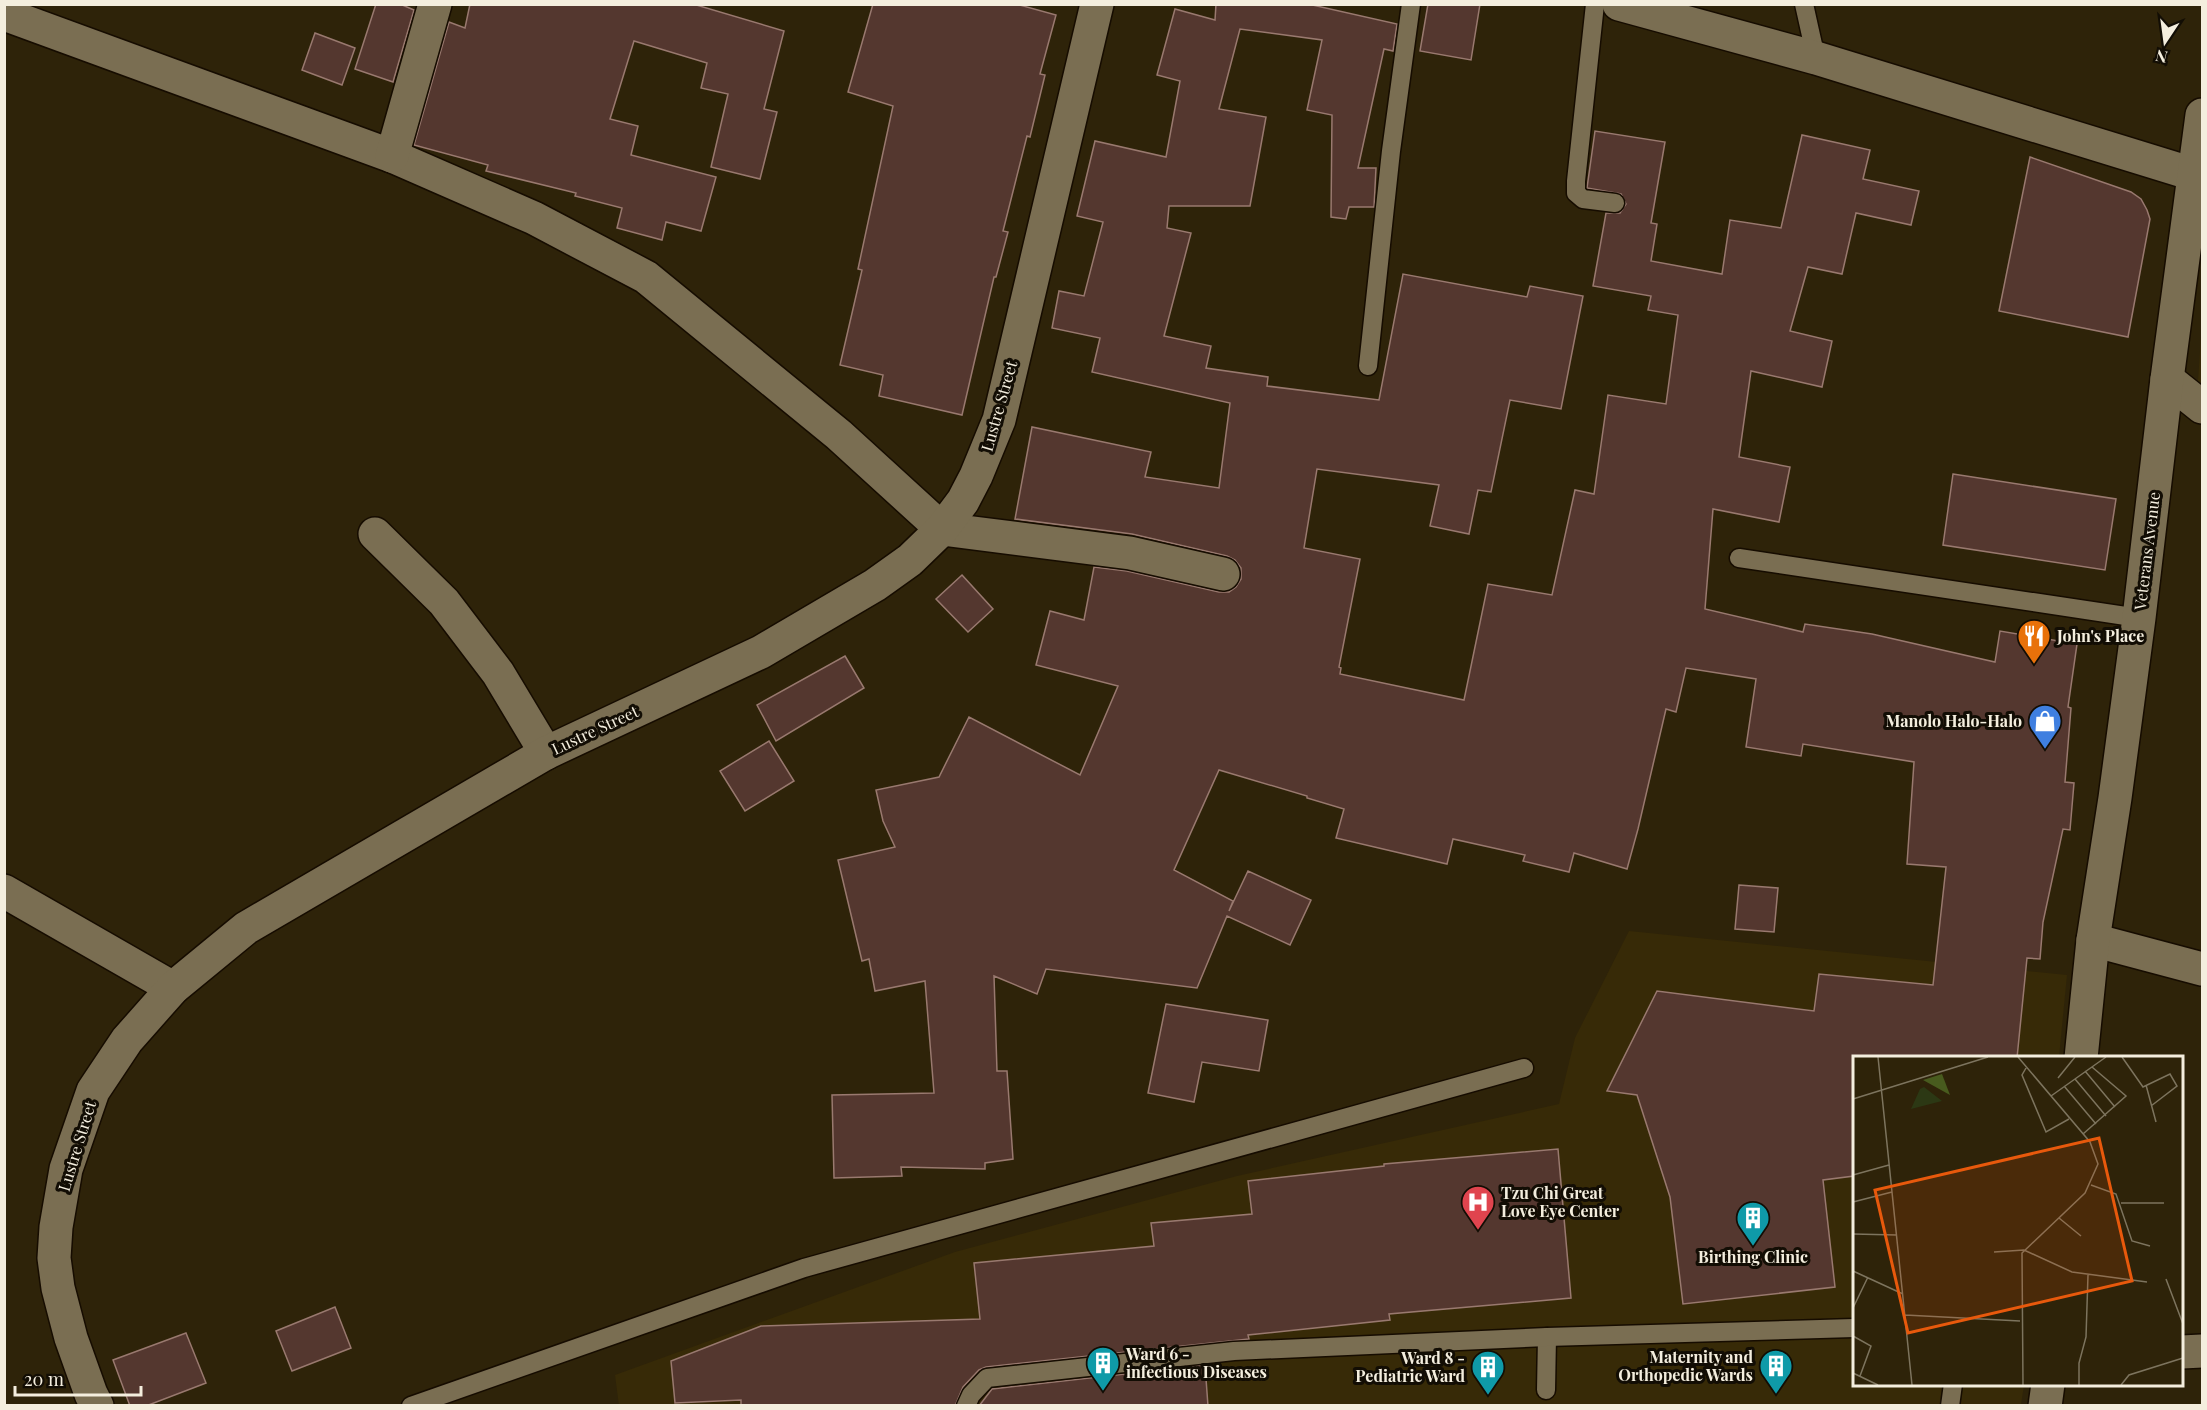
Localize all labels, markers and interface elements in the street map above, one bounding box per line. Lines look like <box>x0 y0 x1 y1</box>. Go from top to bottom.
north arrow <box>2135 12 2195 72</box>
text: N <box>2153 45 2170 69</box>
street label: Lustre Street <box>976 358 1022 454</box>
street label: Veterans Avenue <box>2129 491 2164 612</box>
restaurant icon: John's Place <box>2016 618 2052 665</box>
place label: John's Place <box>2056 625 2144 646</box>
street label: Lustre Street <box>548 700 642 759</box>
shop icon: Manolo Halo-Halo <box>2027 703 2063 750</box>
place label: Manolo Halo-Halo <box>1885 710 2022 731</box>
inset map <box>1853 1056 2183 1386</box>
street label: Lustre Street <box>53 1098 100 1194</box>
place label: Tzu Chi Great Love Eye Center <box>1501 1182 1620 1221</box>
hospital icon: Tzu Chi Great Love Eye Center <box>1460 1184 1496 1231</box>
building icon: Birthing Clinic <box>1735 1200 1771 1247</box>
place label: Birthing Clinic <box>1698 1246 1808 1267</box>
place label: Ward 6 - infectious Diseases <box>1125 1343 1267 1382</box>
building icon: Ward 6 - infectious Diseases <box>1085 1345 1121 1392</box>
place label: Maternity and Orthopedic Wards <box>1618 1346 1753 1385</box>
place label: Ward 8 - Pediatric Ward <box>1355 1347 1465 1386</box>
building icon: Maternity and Orthopedic Wards <box>1758 1348 1794 1395</box>
building icon: Ward 8 - Pediatric Ward <box>1470 1349 1506 1396</box>
scale bar <box>15 1359 141 1397</box>
text: 20 m <box>24 1367 64 1391</box>

